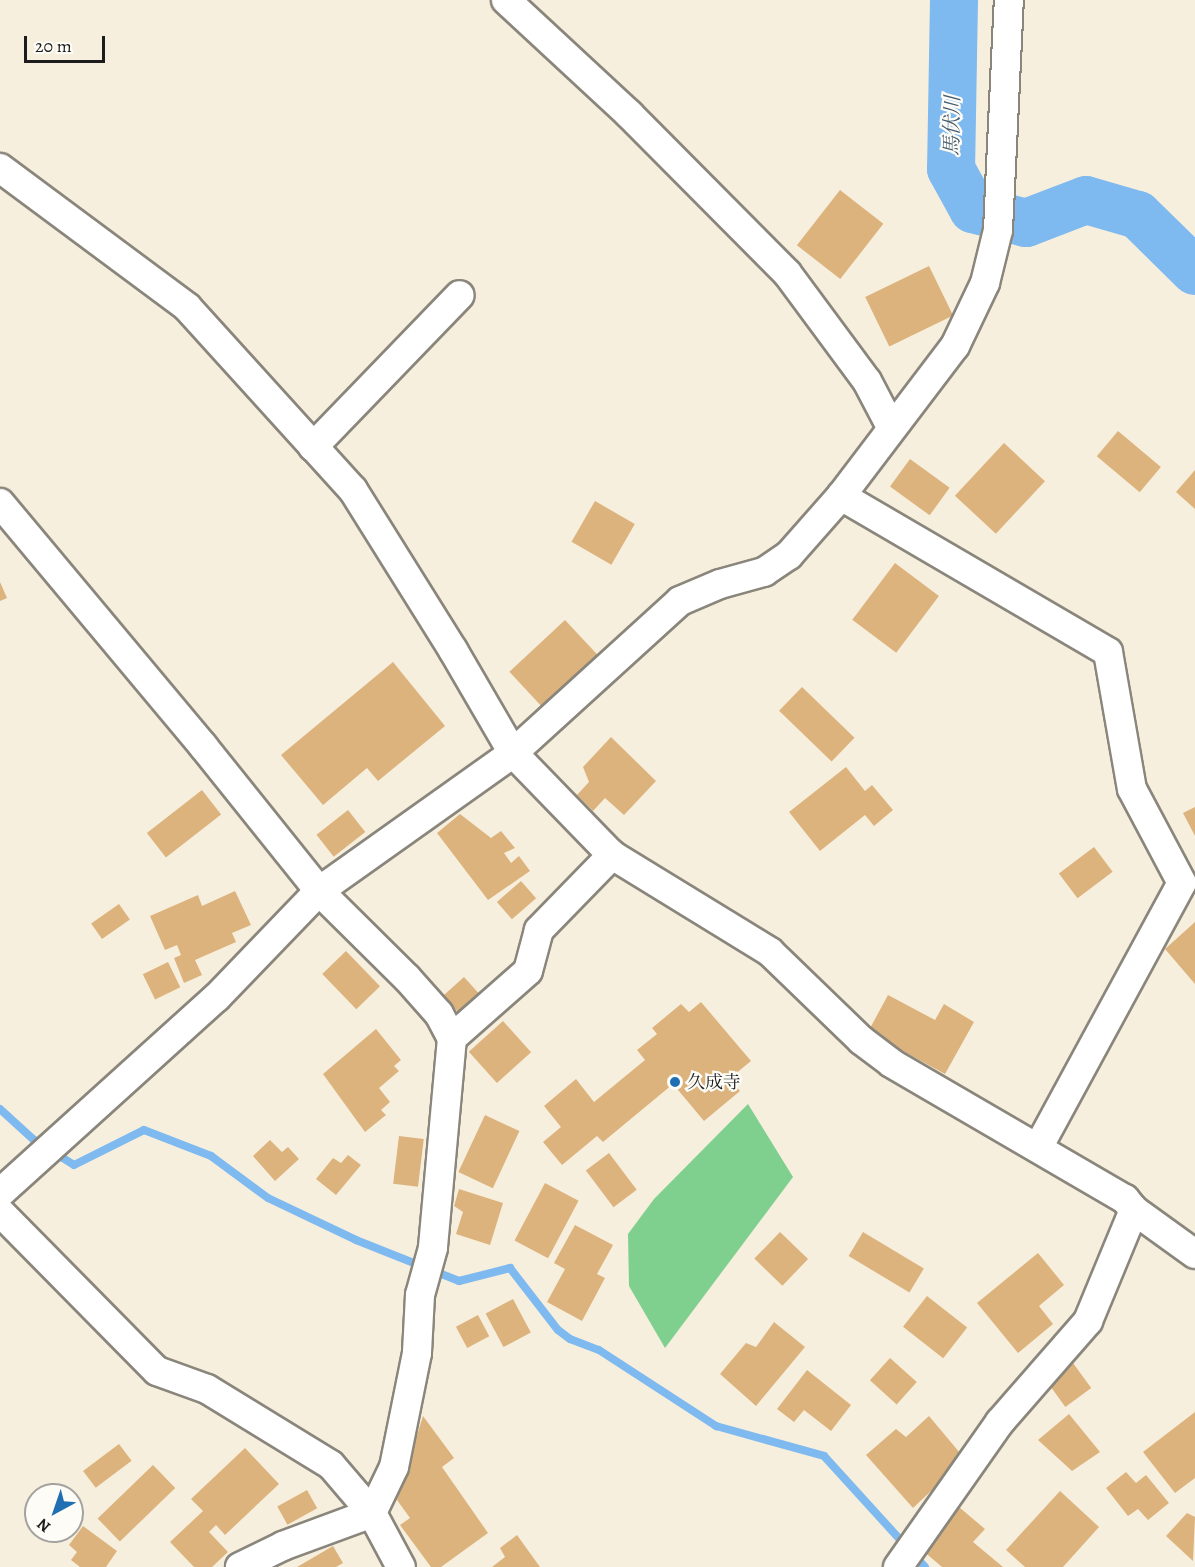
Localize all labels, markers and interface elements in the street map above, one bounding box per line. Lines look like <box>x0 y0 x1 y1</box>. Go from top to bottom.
scale bar <box>27 24 108 62</box>
text: 20 m <box>35 34 72 58</box>
water label: 馬伏川 <box>939 96 965 156</box>
place label: 久成寺 <box>687 1071 741 1093</box>
marker: 久成寺 <box>668 1075 682 1089</box>
north arrow <box>24 1483 84 1543</box>
text: N <box>32 1513 55 1537</box>

